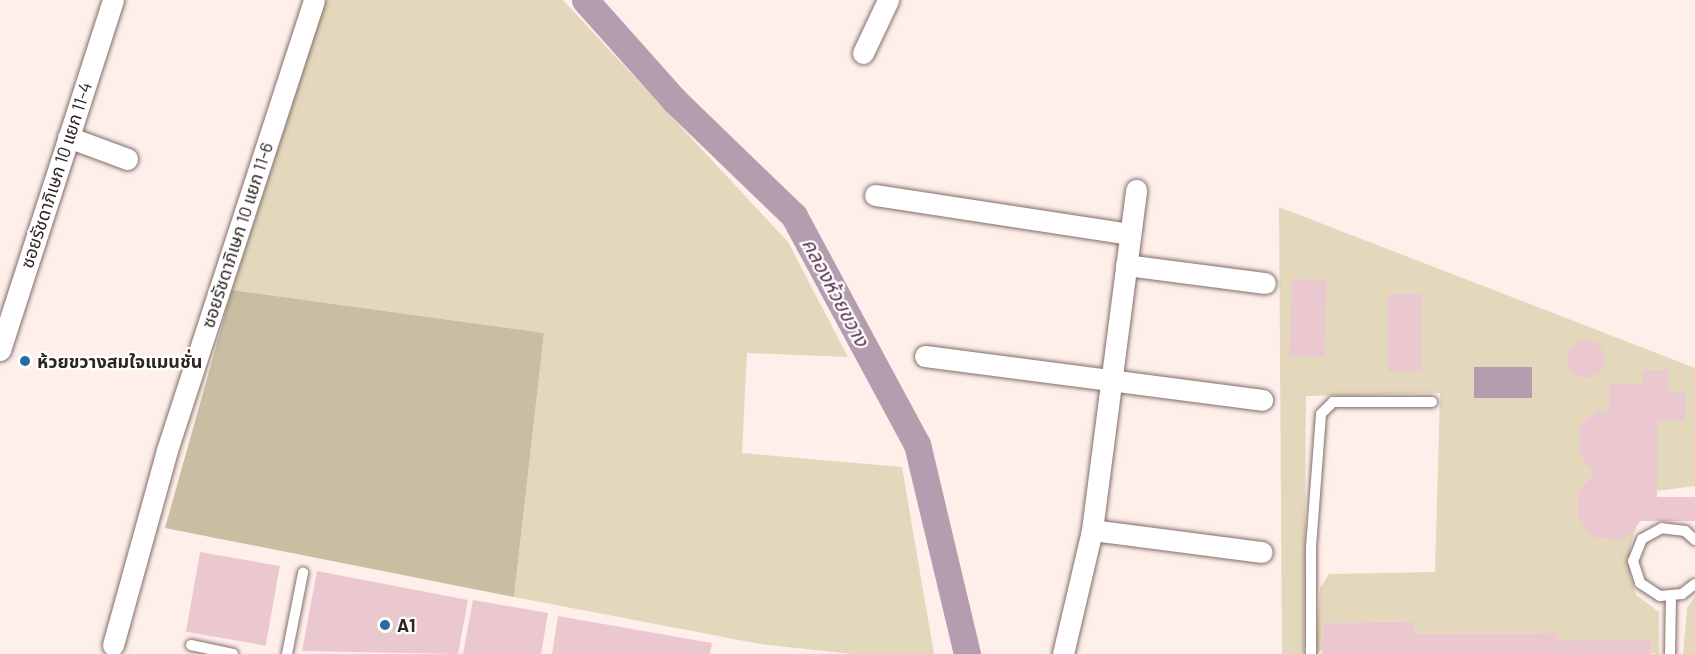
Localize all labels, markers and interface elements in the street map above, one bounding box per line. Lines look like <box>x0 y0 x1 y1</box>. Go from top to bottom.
street label: ซอยรัชดาภิเษก 10 แยก 11-4 <box>16 79 96 271</box>
street label: ซอยรัชดาภิเษก 10 แยก 11-6 <box>197 139 277 331</box>
water label: คลองห้วยขวาง <box>797 234 875 350</box>
place label: ห้วยขวางสมใจแมนชั่น <box>37 350 202 372</box>
marker: ห้วยขวางสมใจแมนชั่น <box>18 354 32 368</box>
place label: A1 <box>397 614 415 636</box>
marker: A1 <box>378 618 392 632</box>

